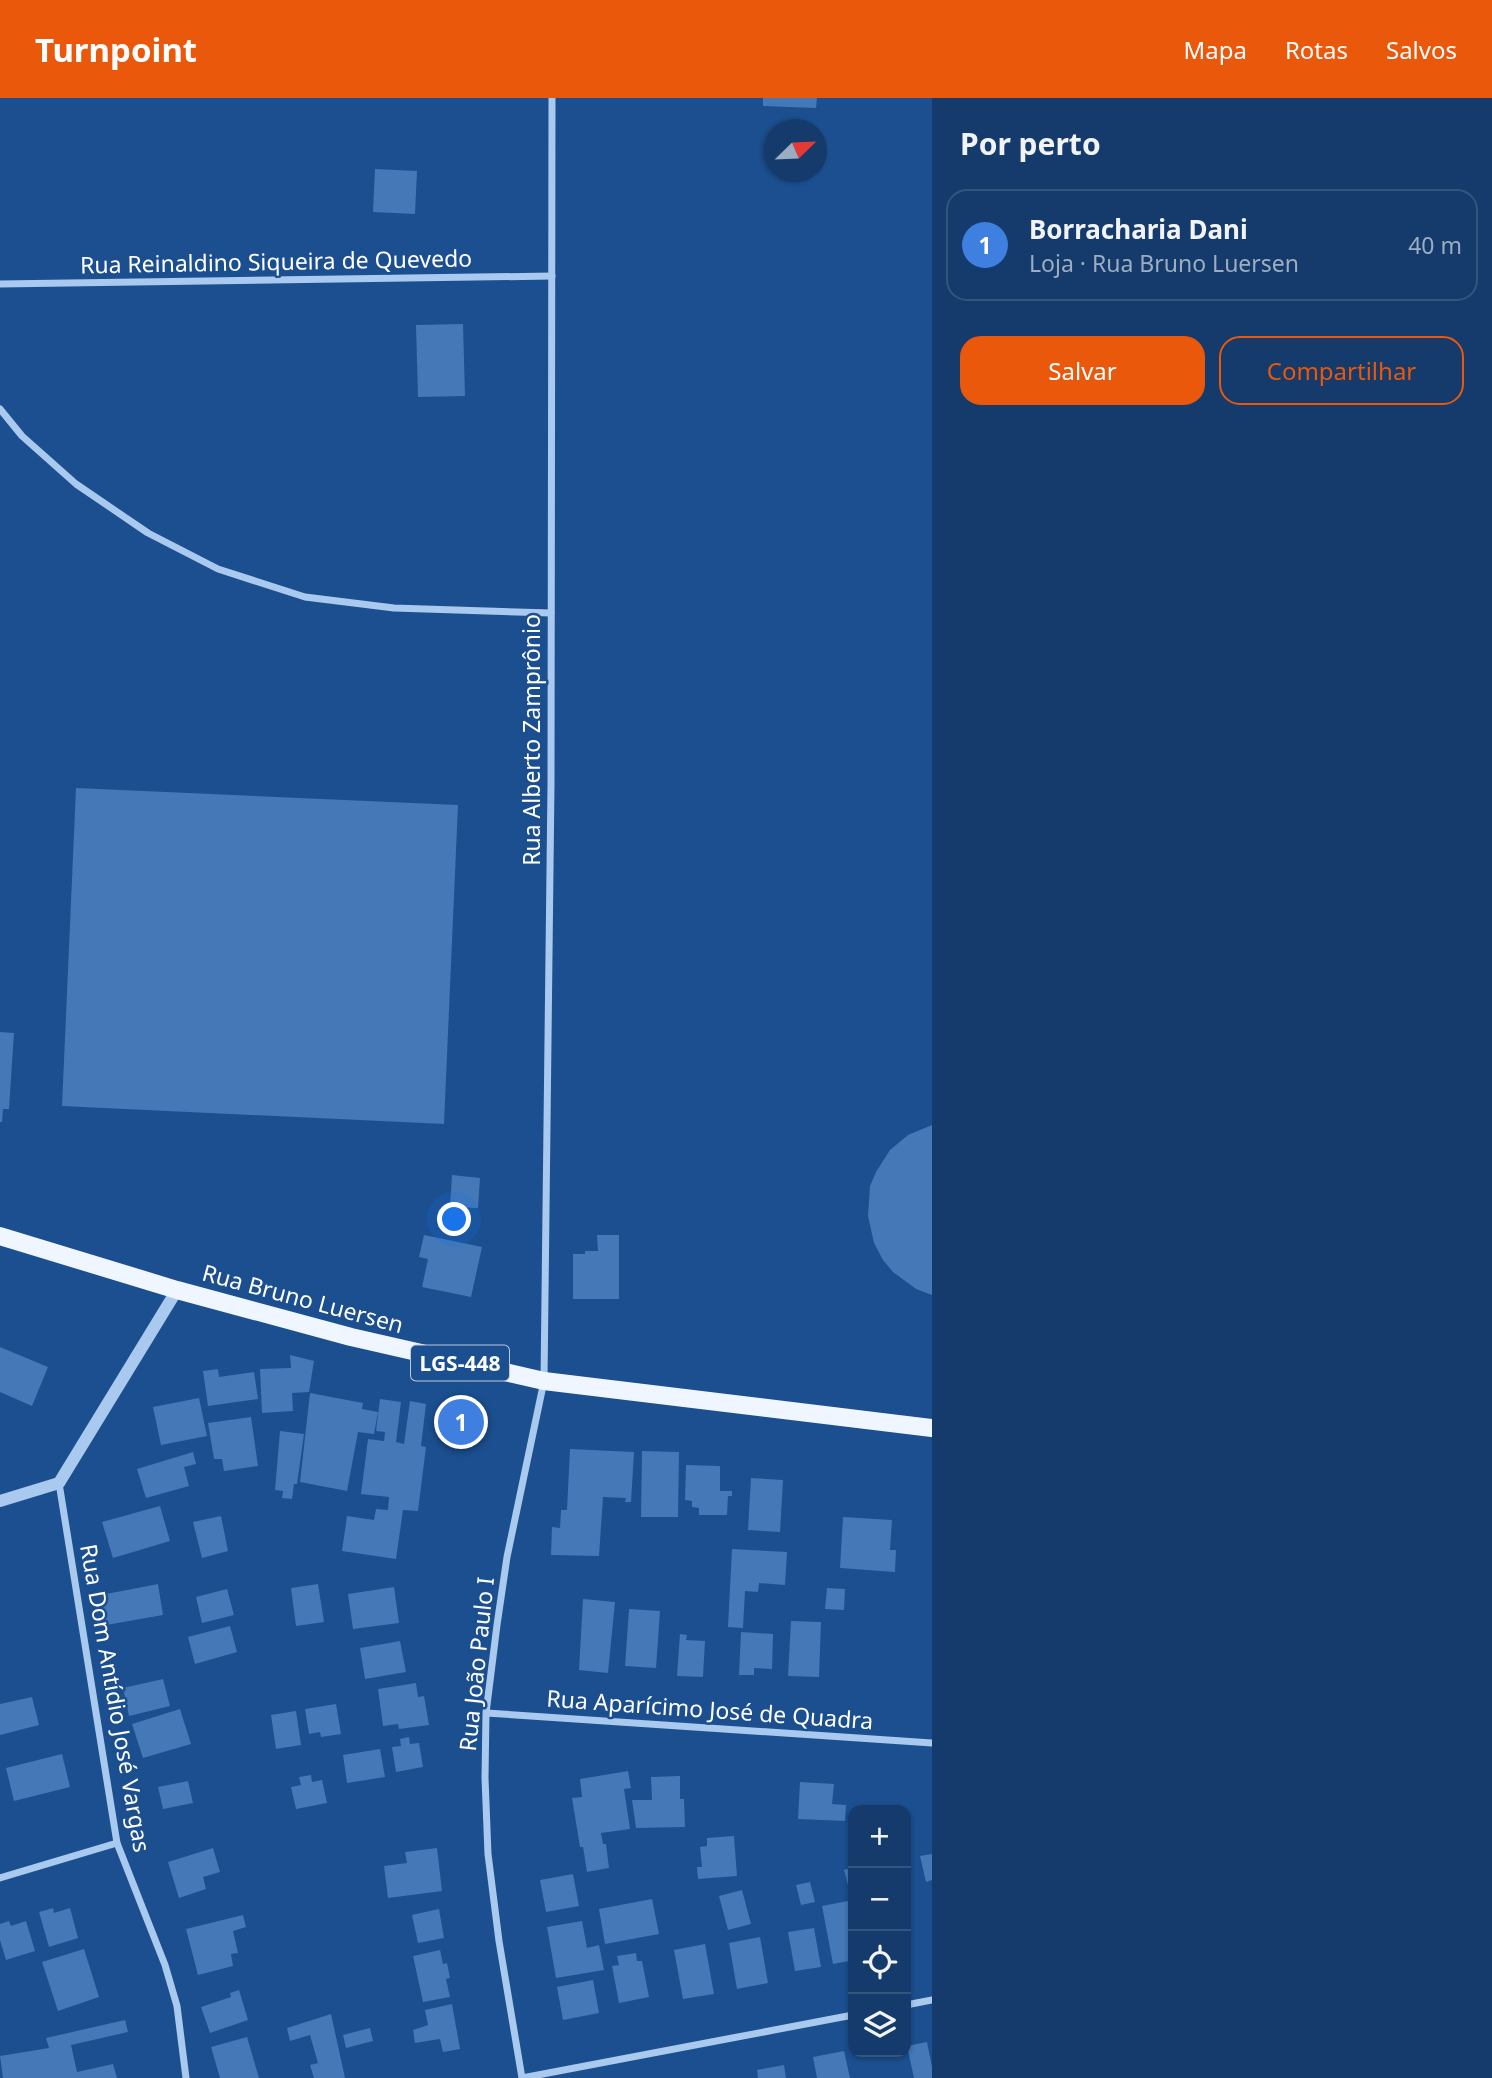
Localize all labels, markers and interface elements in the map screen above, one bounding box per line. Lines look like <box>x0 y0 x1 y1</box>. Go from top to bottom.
text: Turnpoint <box>35 27 197 72</box>
text: Mapa <box>1183 33 1247 66</box>
text: Rotas <box>1285 33 1348 66</box>
text: Salvos <box>1386 33 1457 66</box>
north arrow <box>764 119 827 182</box>
text: Por perto <box>960 123 1101 164</box>
text: Borracharia Dani <box>1029 211 1248 247</box>
text: 1 <box>978 229 992 261</box>
text: 40 m <box>1408 229 1462 261</box>
street label: Rua Reinaldino Siqueira de Quevedo <box>80 242 472 280</box>
text: Loja · Rua Bruno Luersen <box>1029 247 1299 279</box>
button: Salvar <box>960 336 1205 405</box>
button: Compartilhar <box>1219 336 1464 405</box>
street label: Rua Alberto Zamprônio <box>515 614 547 866</box>
your location <box>437 1202 471 1236</box>
street label: Rua Bruno Luersen <box>199 1256 407 1340</box>
road number: LGS-448 <box>411 1346 509 1380</box>
pin: 1 <box>438 1396 484 1448</box>
street label: Rua Dom Antídio José Vargas <box>73 1541 159 1855</box>
street label: Rua João Paulo I <box>451 1575 501 1753</box>
street label: Rua Aparícimo José de Quadra <box>546 1682 874 1736</box>
map controls <box>848 1805 911 2057</box>
button: + <box>848 1805 911 1868</box>
button: − <box>848 1868 911 1931</box>
button: locate <box>848 1931 911 1994</box>
button: layers <box>848 1994 911 2057</box>

